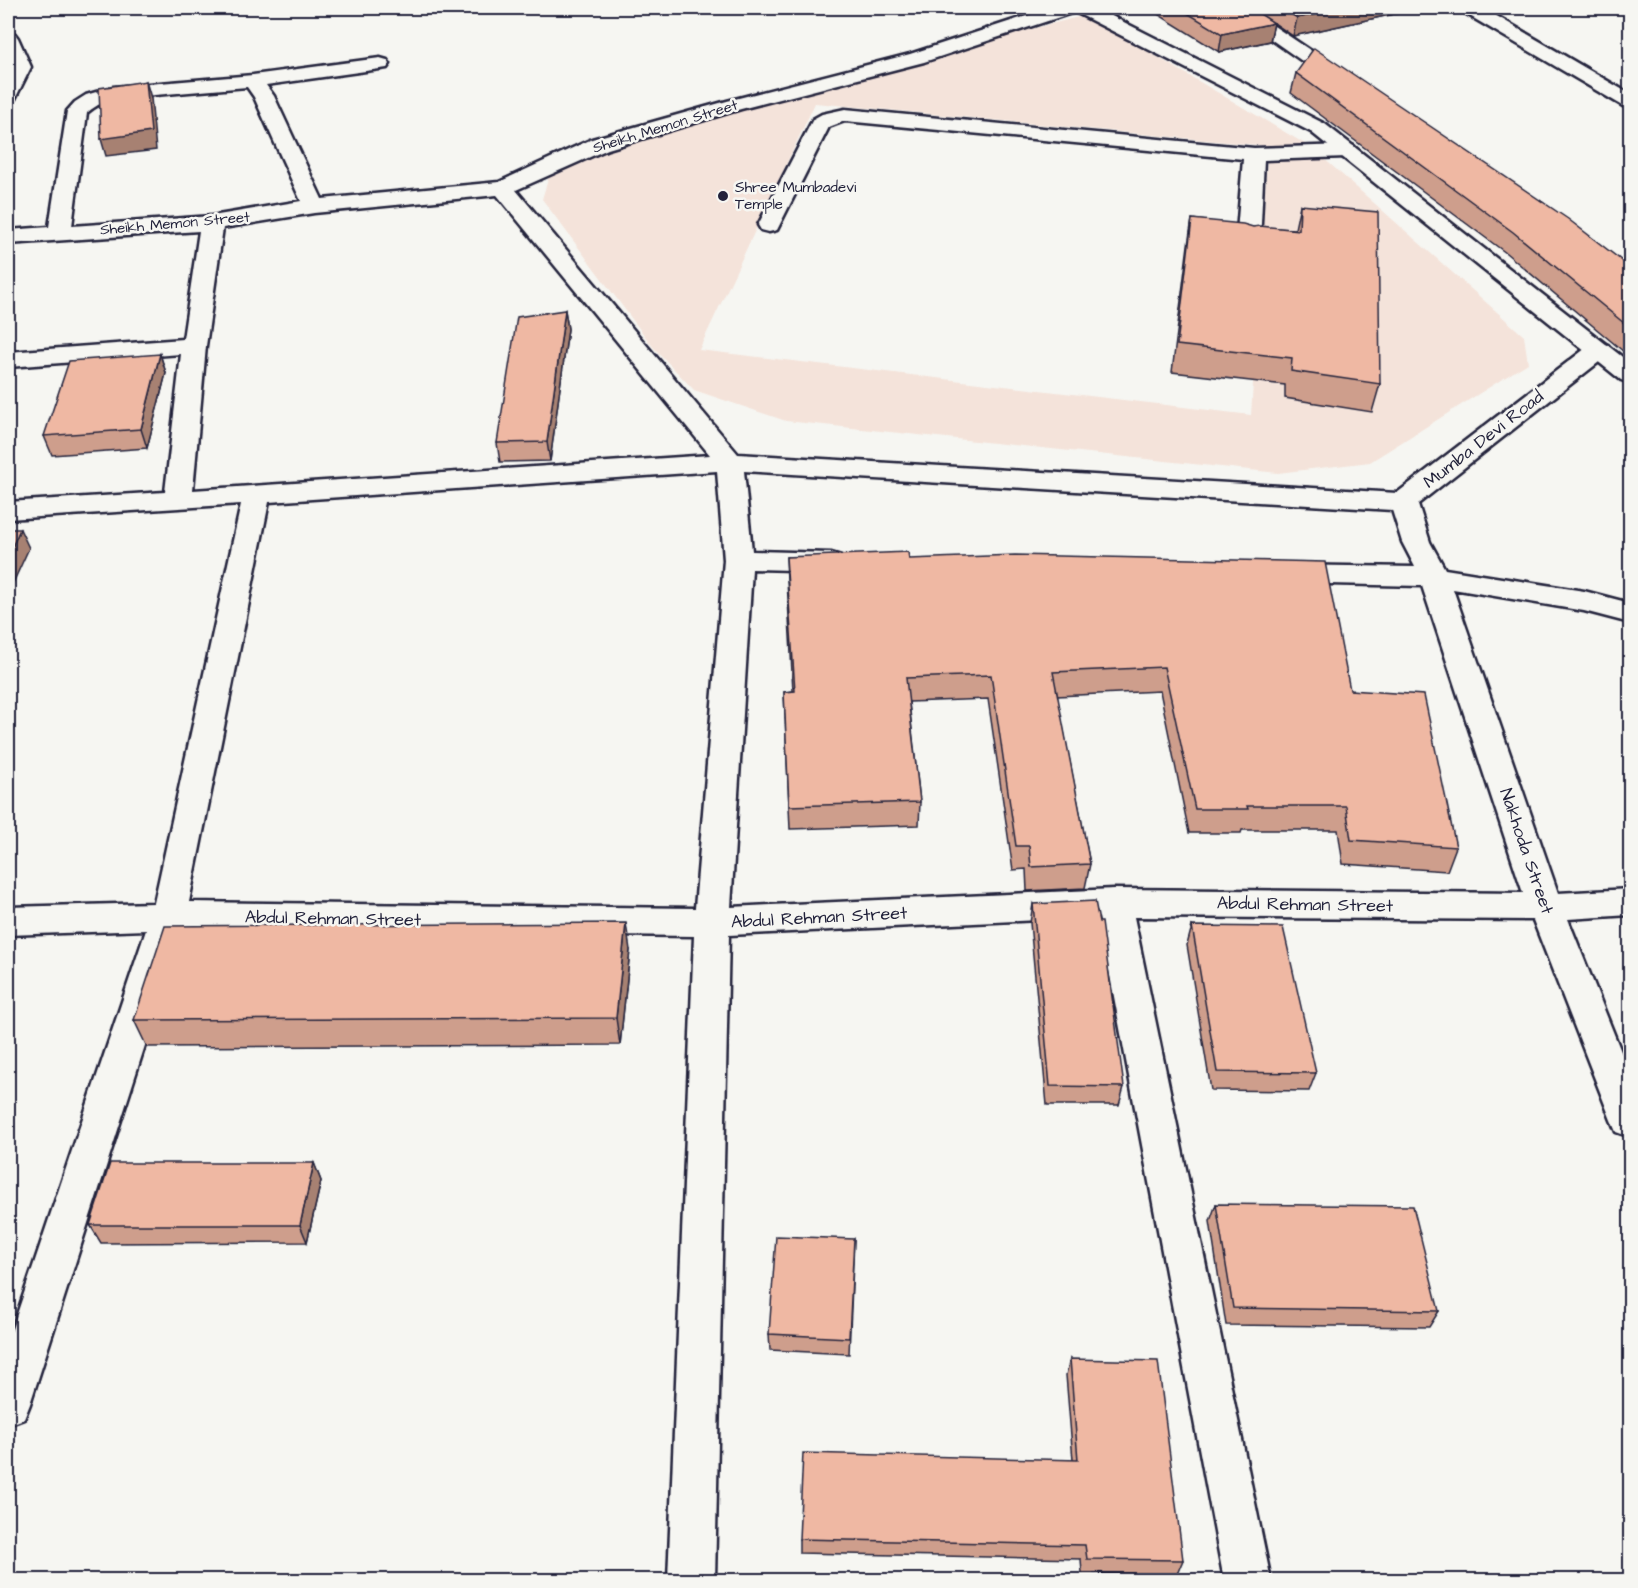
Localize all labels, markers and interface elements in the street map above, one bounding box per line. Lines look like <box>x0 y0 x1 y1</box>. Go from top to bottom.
street label: Sheikh Memon Street <box>590 94 740 159</box>
place label: Shree Mumbadevi Temple <box>735 177 857 215</box>
marker: Shree Mumbadevi Temple <box>716 189 730 203</box>
street label: Sheikh Memon Street <box>99 206 251 241</box>
street label: Mumba Devi Road <box>1418 384 1549 494</box>
street label: Nakhoda Street <box>1493 785 1560 918</box>
street label: Abdul Rehman Street <box>1217 890 1394 919</box>
street label: Abdul Rehman Street <box>730 900 908 935</box>
street label: Abdul Rehman Street <box>245 904 422 933</box>

